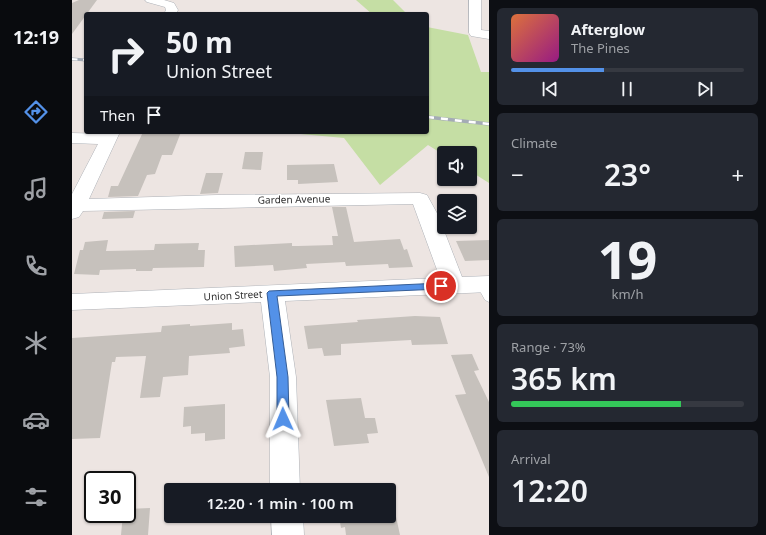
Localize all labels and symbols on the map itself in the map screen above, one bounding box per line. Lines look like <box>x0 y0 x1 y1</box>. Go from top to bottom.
street label: Garden Avenue <box>258 191 331 207</box>
pin <box>424 269 458 303</box>
street label: Union Street <box>203 286 263 304</box>
position arrow <box>262 398 304 440</box>
speed limit sign: 30 <box>84 471 136 523</box>

